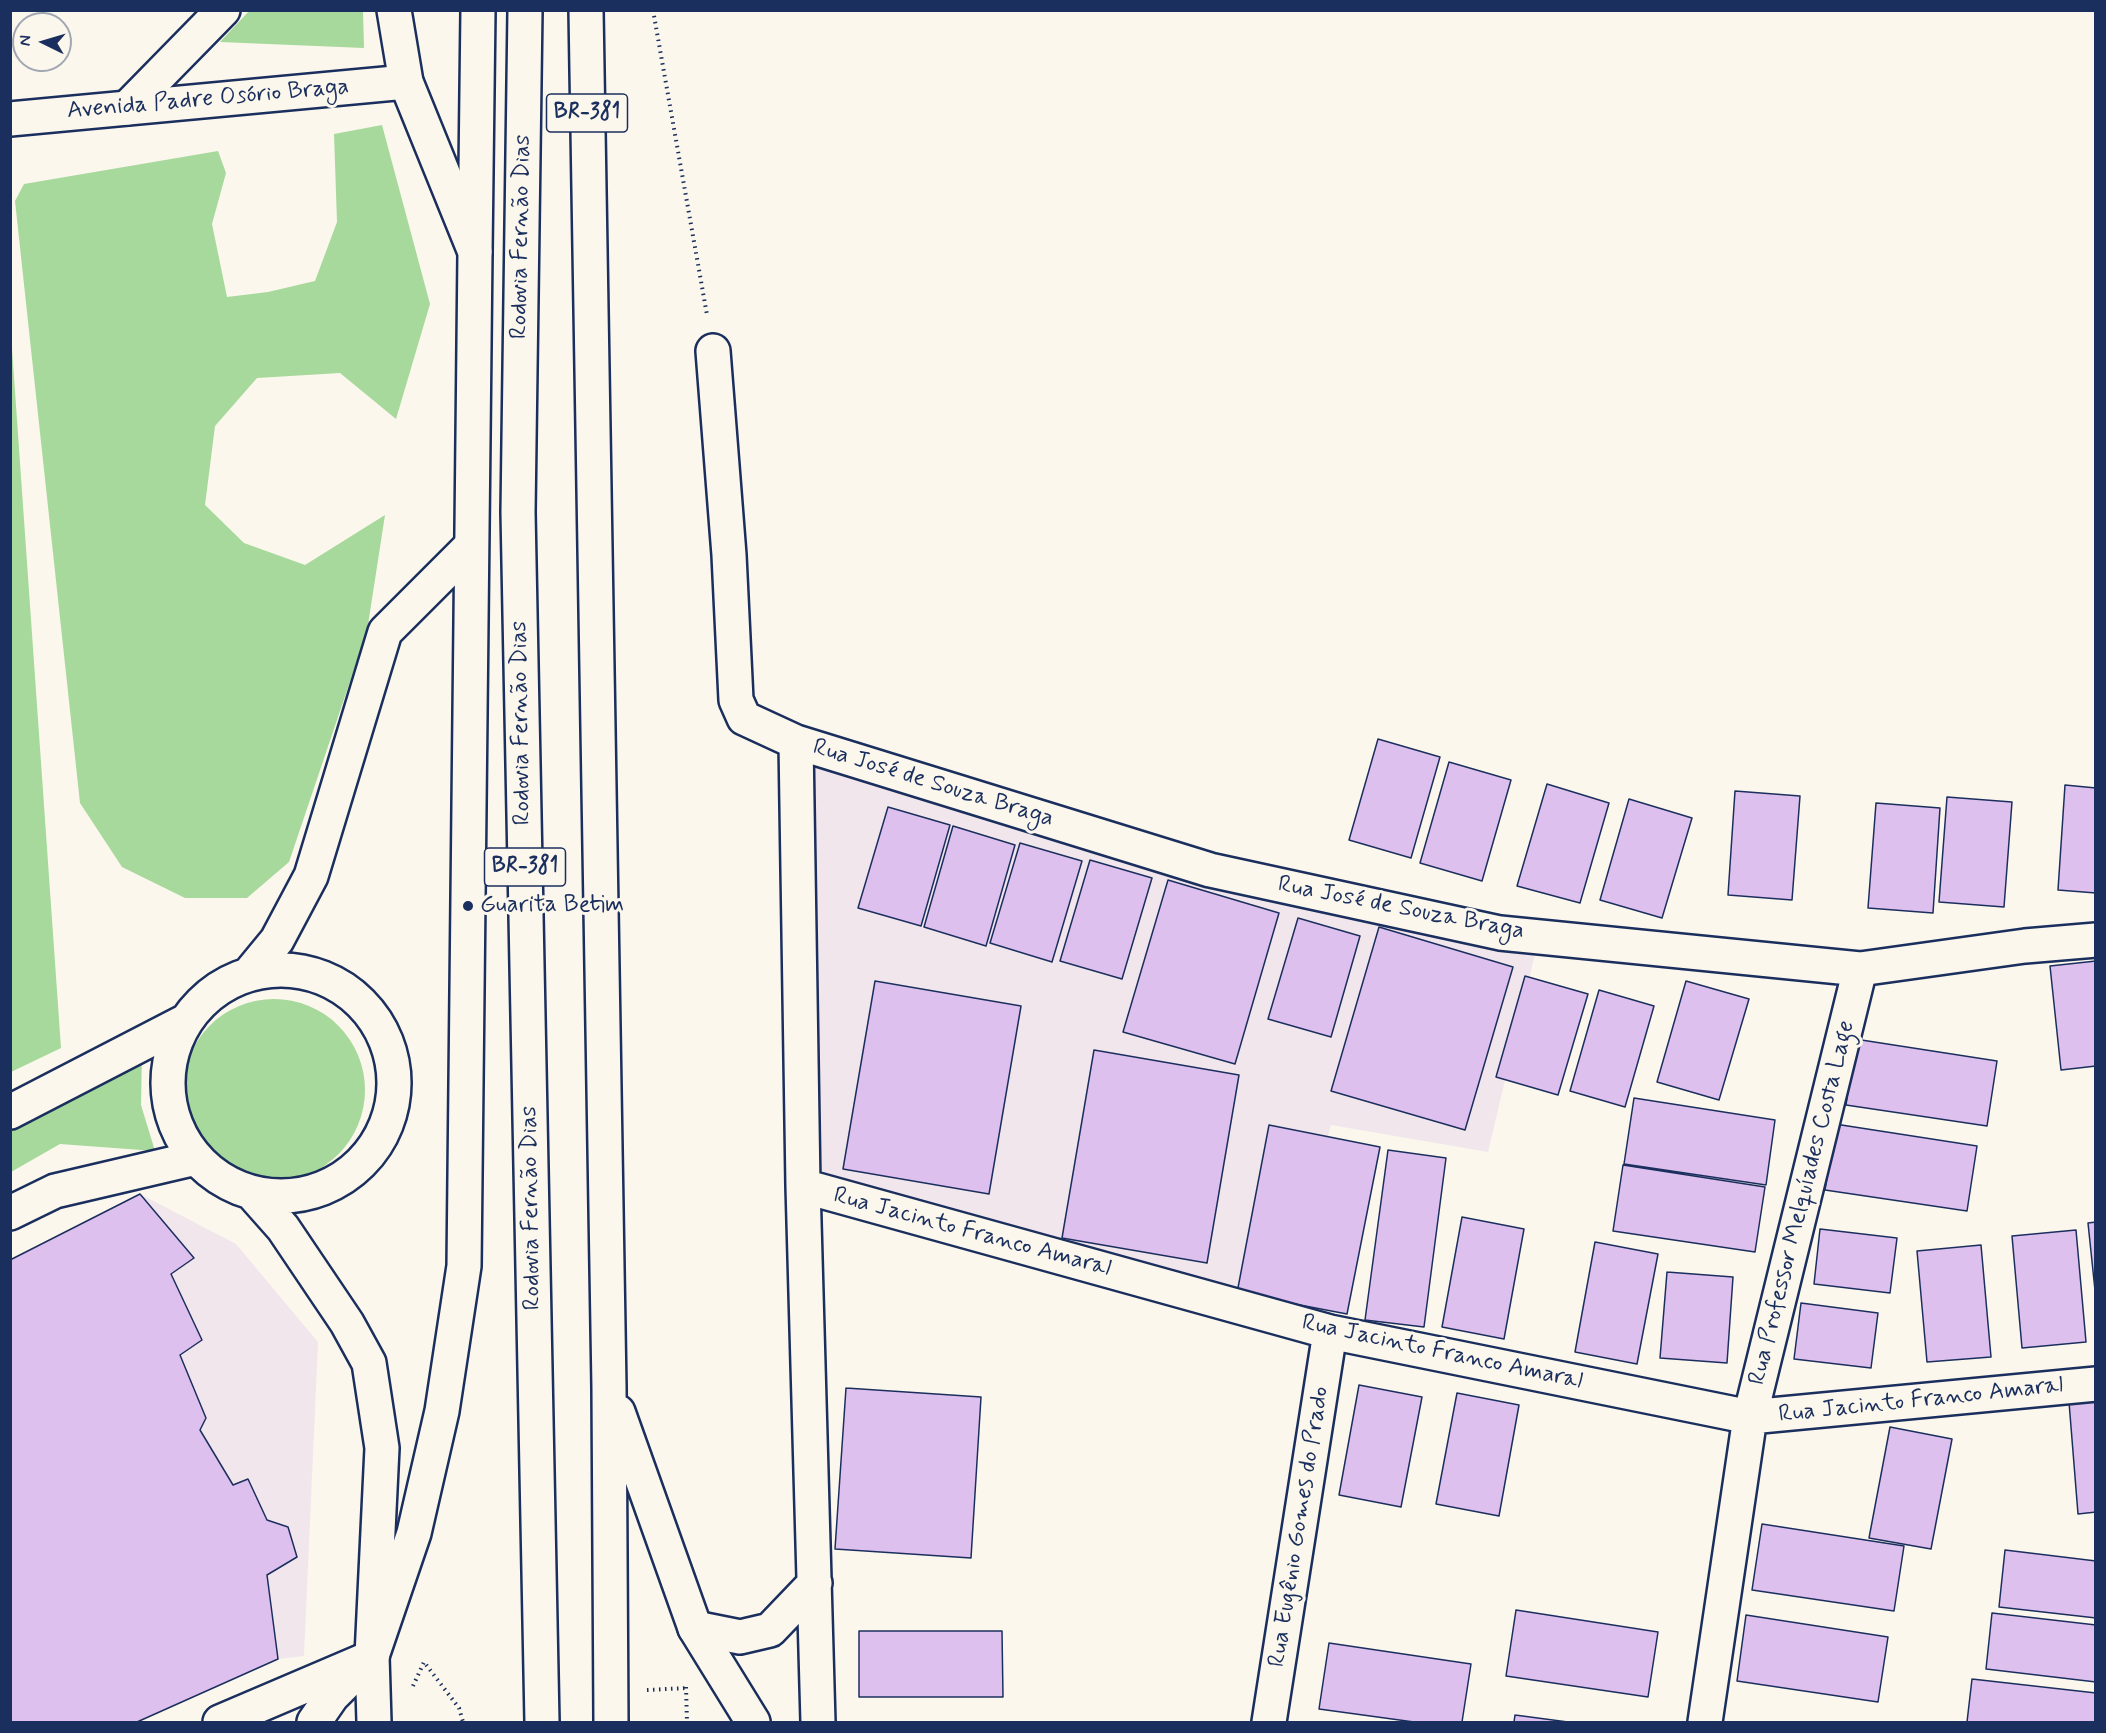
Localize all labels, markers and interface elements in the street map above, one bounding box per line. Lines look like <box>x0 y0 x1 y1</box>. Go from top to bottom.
north arrow <box>12 12 72 72</box>
text: N <box>15 34 36 47</box>
street label: Avenida Padre Osório Braga <box>66 73 350 127</box>
road number: BR-381 <box>546 94 628 132</box>
street label: Rodovia Fernão Dias <box>506 134 538 340</box>
street label: Rodovia Fernão Dias <box>506 620 538 826</box>
street label: Rua José de Souza Braga <box>809 734 1057 834</box>
road number: BR-381 <box>484 848 566 886</box>
street label: Rua José de Souza Braga <box>1275 871 1527 947</box>
place label: Guarita Betim <box>480 892 624 920</box>
marker: Guarita Betim <box>461 899 475 913</box>
street label: Rua Professor Melquíades Costa Lage <box>1744 1018 1862 1388</box>
street label: Rodovia Fernão Dias <box>516 1105 548 1311</box>
street label: Rua Jacinto Franco Amaral <box>830 1182 1114 1284</box>
street label: Rua Jacinto Franco Amaral <box>1299 1309 1585 1397</box>
street label: Rua Jacinto Franco Amaral <box>1777 1372 2065 1430</box>
street label: Rua Eugênio Gomes do Prado <box>1264 1384 1336 1670</box>

